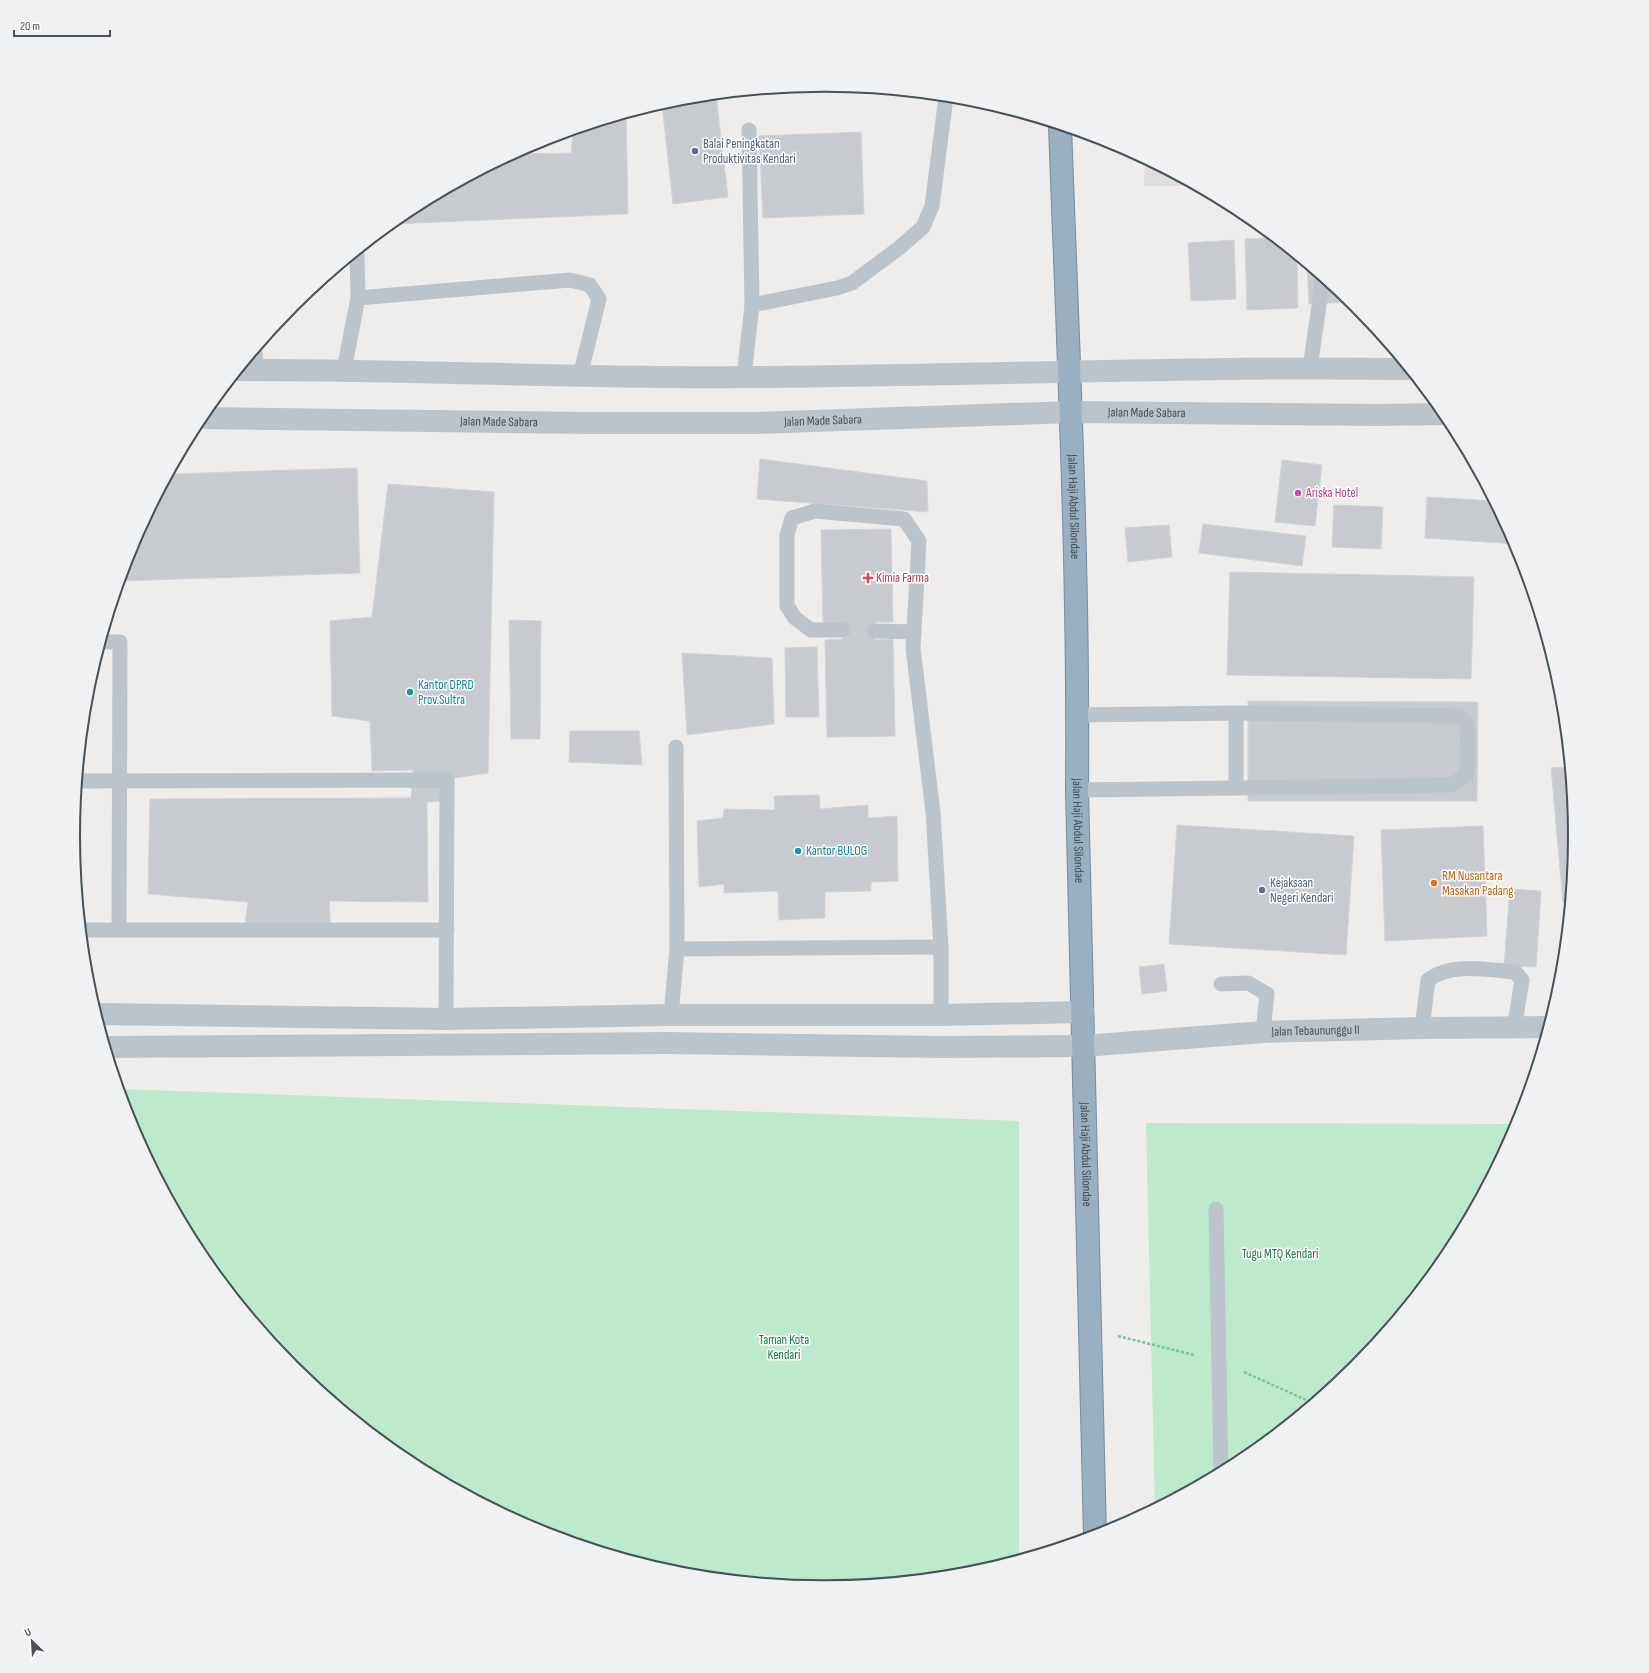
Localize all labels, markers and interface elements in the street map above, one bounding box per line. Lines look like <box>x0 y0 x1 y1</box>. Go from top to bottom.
scale bar <box>14 12 110 38</box>
text: 20 m <box>20 19 40 34</box>
place label: Balai Peningkatan Produktivitas Kendari <box>703 136 796 167</box>
marker: Balai Peningkatan Produktivitas Kendari <box>690 146 700 156</box>
street label: Jalan Made Sabara <box>1107 404 1186 421</box>
street label: Jalan Made Sabara <box>783 411 862 430</box>
street label: Jalan Made Sabara <box>459 413 538 430</box>
street label: Jalan Haji Abdul Silondae <box>1064 453 1083 559</box>
place label: Ariska Hotel <box>1305 485 1358 501</box>
marker: Ariska Hotel <box>1293 488 1303 498</box>
place label: Kimia Farma <box>876 570 929 586</box>
marker: Kimia Farma <box>863 573 873 583</box>
place label: Kantor DPRD Prov.Sultra <box>418 677 474 708</box>
marker: Kantor DPRD Prov.Sultra <box>405 687 415 697</box>
street label: Jalan Haji Abdul Silondae <box>1069 777 1087 883</box>
place label: Kantor BULOG <box>806 843 867 859</box>
marker: Kantor BULOG <box>793 846 803 856</box>
place label: RM Nusantara Masakan Padang <box>1442 868 1513 899</box>
place label: Kejaksaan Negeri Kendari <box>1270 875 1333 906</box>
marker: RM Nusantara Masakan Padang <box>1429 878 1439 888</box>
marker: Kejaksaan Negeri Kendari <box>1257 885 1267 895</box>
street label: Jalan Tebaununggu II <box>1270 1022 1360 1040</box>
street label: Jalan Haji Abdul Silondae <box>1077 1101 1095 1207</box>
park label: Tugu MTQ Kendari <box>1242 1246 1318 1262</box>
park label: Taman Kota Kendari <box>759 1332 809 1363</box>
north arrow <box>12 1621 52 1661</box>
text: U <box>23 1625 34 1639</box>

